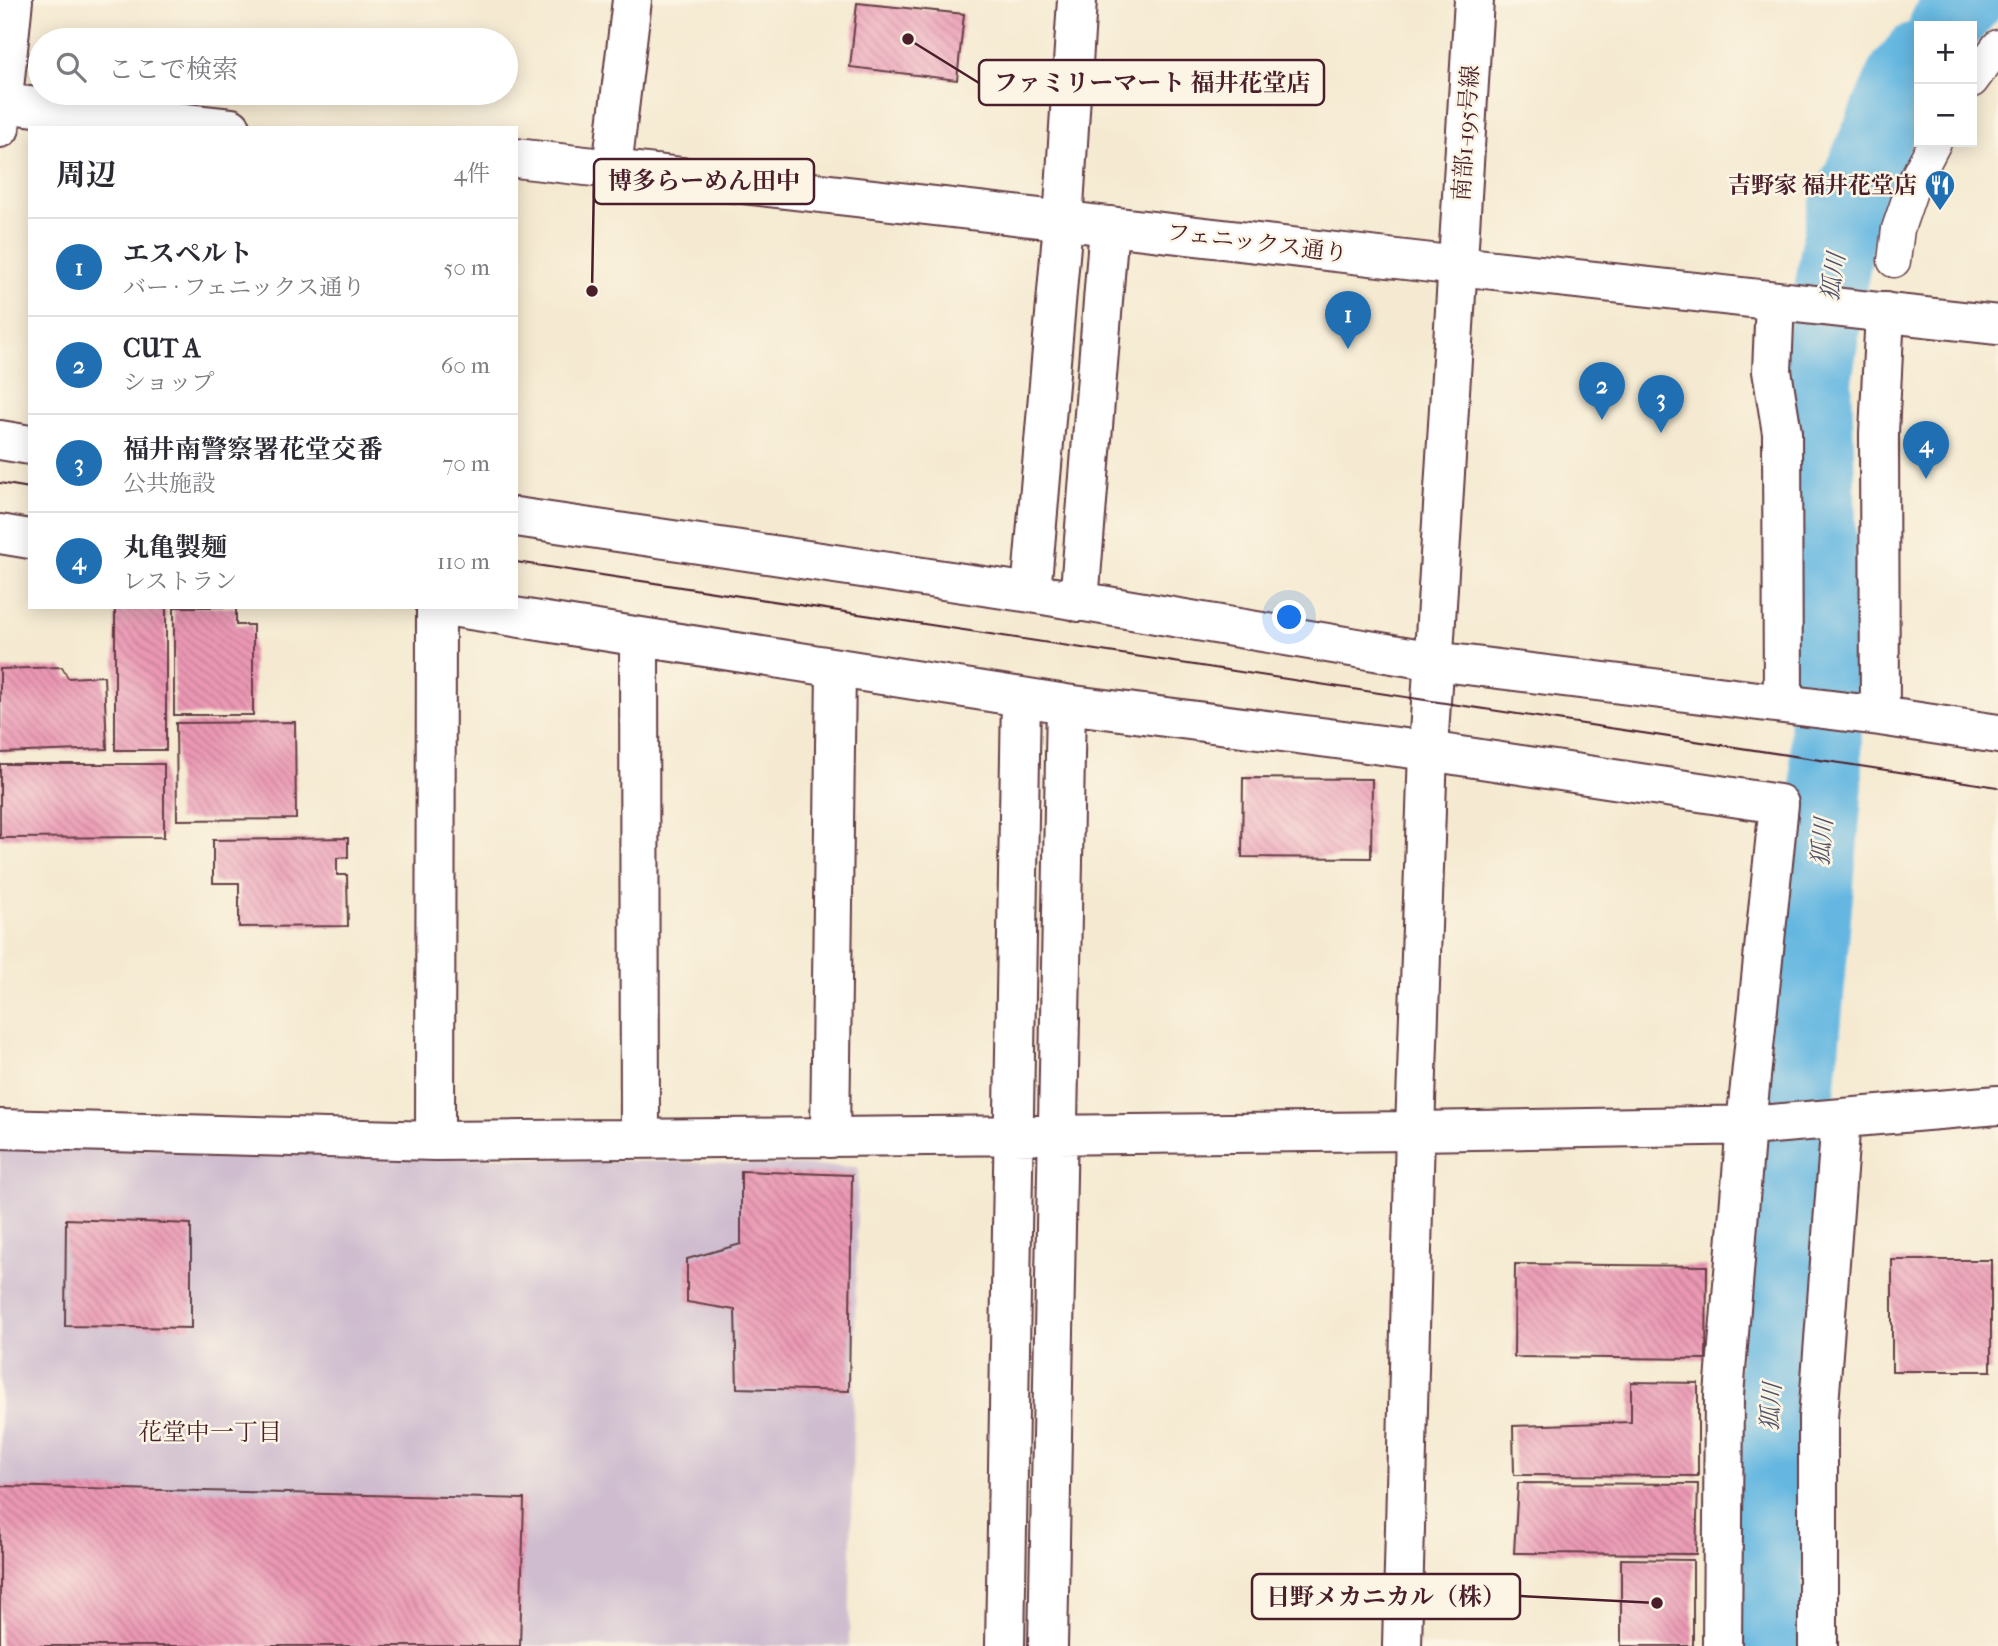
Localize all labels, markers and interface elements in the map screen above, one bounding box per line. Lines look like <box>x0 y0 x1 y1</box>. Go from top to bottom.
map controls <box>1914 21 1977 147</box>
button: + <box>1914 21 1977 84</box>
search box <box>28 28 518 105</box>
icon: search <box>52 48 90 86</box>
text: ここで検索 <box>108 54 238 85</box>
callout: ファミリーマート 福井花堂店 <box>979 60 1324 105</box>
street label: 南部1-195号線 <box>1448 64 1484 202</box>
text: ファミリーマート 福井花堂店 <box>994 69 1310 97</box>
button: − <box>1914 84 1977 147</box>
text: 周辺 <box>56 158 116 193</box>
callout: 博多らーめん田中 <box>594 159 814 204</box>
text: 4件 <box>453 160 490 187</box>
text: 博多らーめん田中 <box>608 167 800 195</box>
restaurant icon: 吉野家 福井花堂店 <box>1923 168 1957 212</box>
place label: 吉野家 福井花堂店 <box>1728 172 1917 199</box>
street label: フェニックス通り <box>1165 219 1349 267</box>
text: エスペルト <box>123 238 253 269</box>
water label: 狐川 <box>1815 248 1851 303</box>
text: 1 <box>75 254 83 281</box>
text: 50 m <box>443 254 490 281</box>
text: バー · フェニックス通り <box>123 274 365 301</box>
pin: 1 <box>1325 291 1371 349</box>
text: CUT A <box>123 333 200 364</box>
text: 2 <box>73 352 85 379</box>
text: 60 m <box>441 352 490 379</box>
pin: 2 <box>1579 362 1625 420</box>
text: ショップ <box>123 369 215 396</box>
pin: 3 <box>1638 375 1684 433</box>
pin: 4 <box>1903 421 1949 479</box>
text: 福井南警察署花堂交番 <box>123 434 383 465</box>
text: 3 <box>74 450 84 477</box>
text: 70 m <box>442 450 490 477</box>
text: 公共施設 <box>123 470 215 497</box>
text: 丸亀製麺 <box>123 532 227 563</box>
text: 4 <box>72 548 86 575</box>
text: 110 m <box>437 548 490 575</box>
text: レストラン <box>123 568 237 595</box>
your location <box>1272 600 1306 634</box>
water label: 狐川 <box>1806 814 1838 867</box>
water label: 狐川 <box>1755 1379 1787 1432</box>
district label: 花堂中一丁目 <box>138 1418 282 1446</box>
callout: 日野メカニカル（株） <box>1252 1574 1520 1619</box>
text: 日野メカニカル（株） <box>1266 1583 1506 1611</box>

